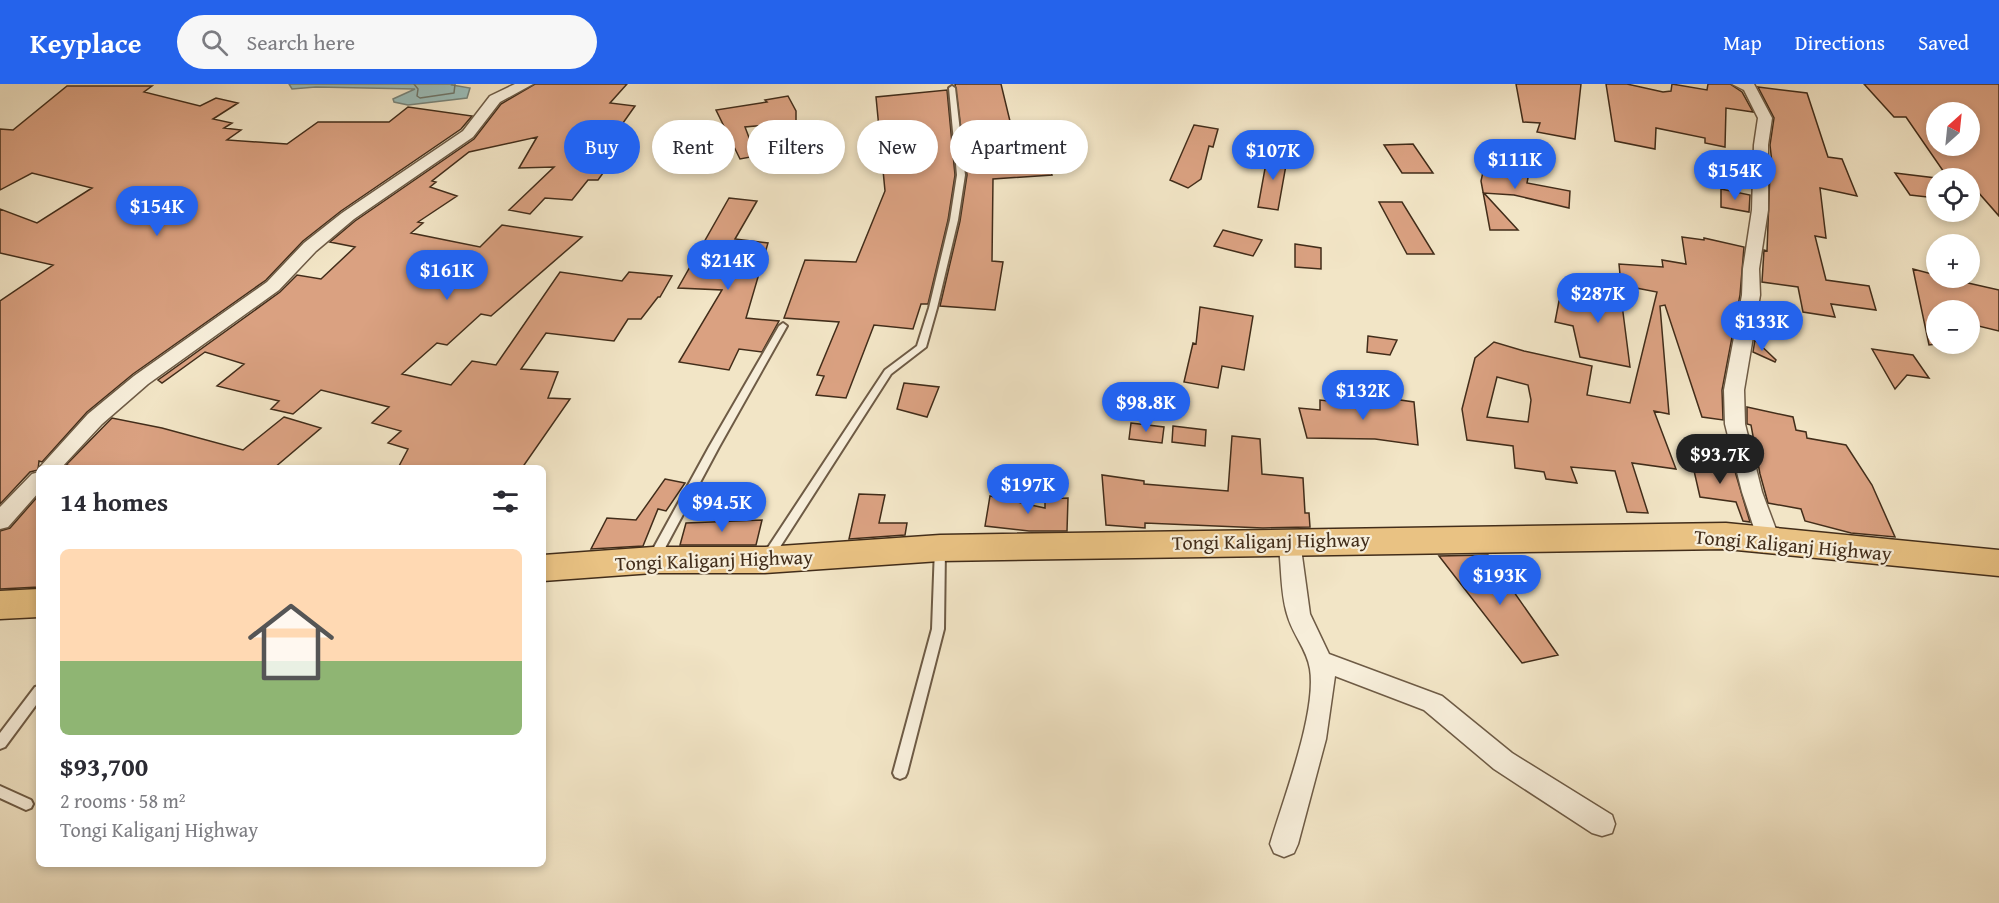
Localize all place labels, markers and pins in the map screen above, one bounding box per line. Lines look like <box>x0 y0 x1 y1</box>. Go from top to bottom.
pin: $107K <box>1231 130 1315 181</box>
pin: $111K <box>1473 139 1557 190</box>
pin: $154K <box>1693 150 1777 201</box>
pin: $154K <box>115 186 199 237</box>
pin: $214K <box>686 240 770 291</box>
pin: $161K <box>405 250 489 301</box>
pin: $287K <box>1556 273 1640 324</box>
pin: $133K <box>1720 301 1804 352</box>
pin: $132K <box>1321 370 1405 421</box>
pin: $98.8K <box>1097 382 1195 433</box>
pin: $93.7K <box>1671 434 1769 485</box>
pin: $197K <box>986 464 1070 515</box>
pin: $94.5K <box>673 482 771 533</box>
pin: $193K <box>1458 555 1542 606</box>

